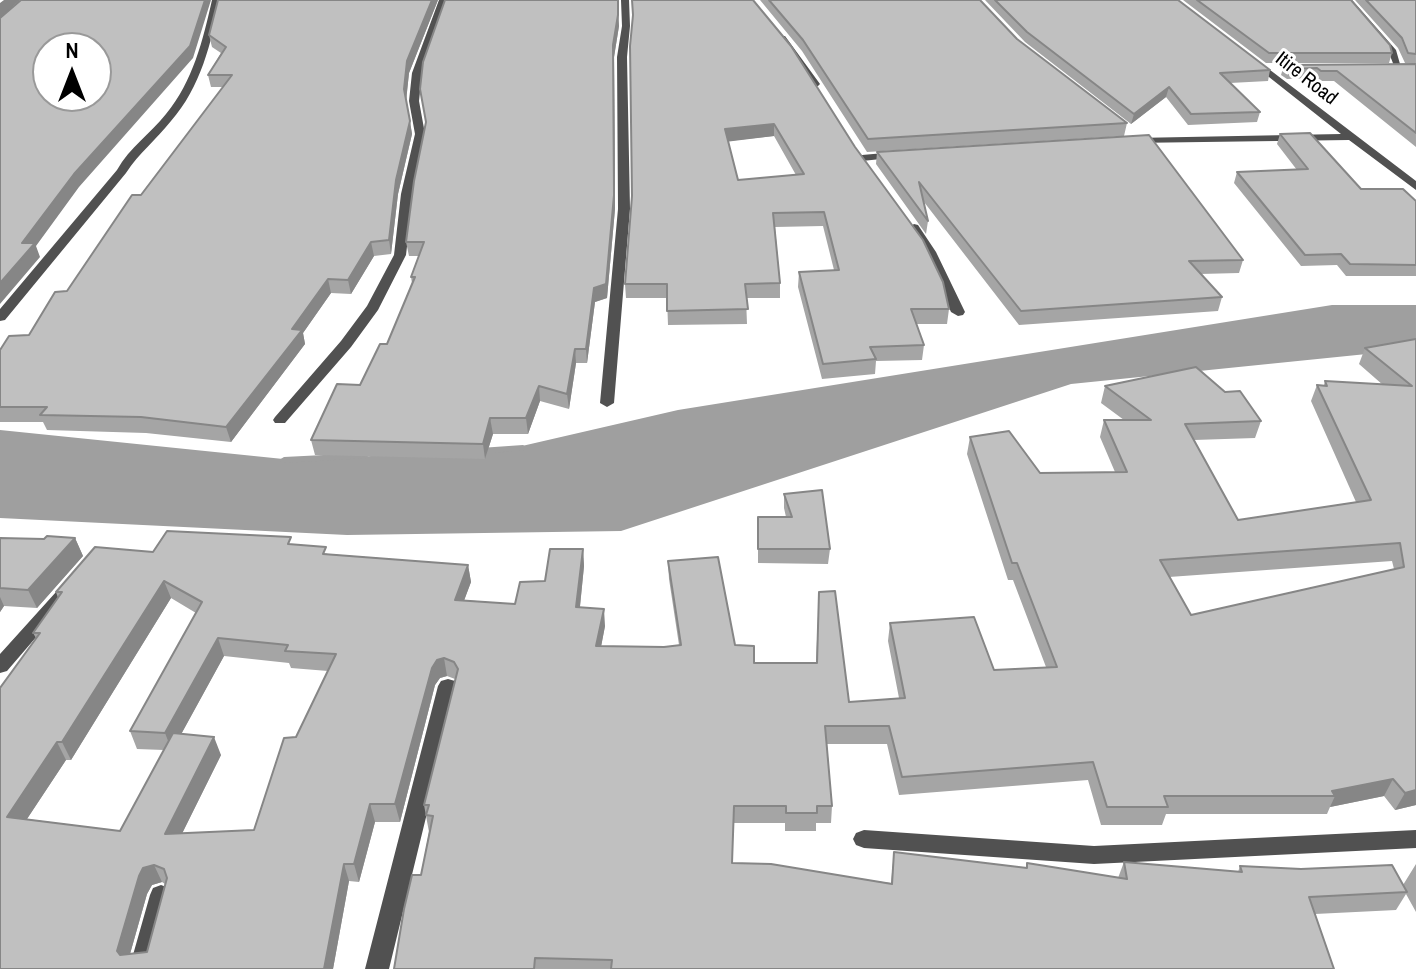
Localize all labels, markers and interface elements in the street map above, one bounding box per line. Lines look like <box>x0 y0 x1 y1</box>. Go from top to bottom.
north arrow <box>32 32 112 112</box>
text: N <box>65 35 79 65</box>
street label: Itire Road <box>1270 47 1342 111</box>

